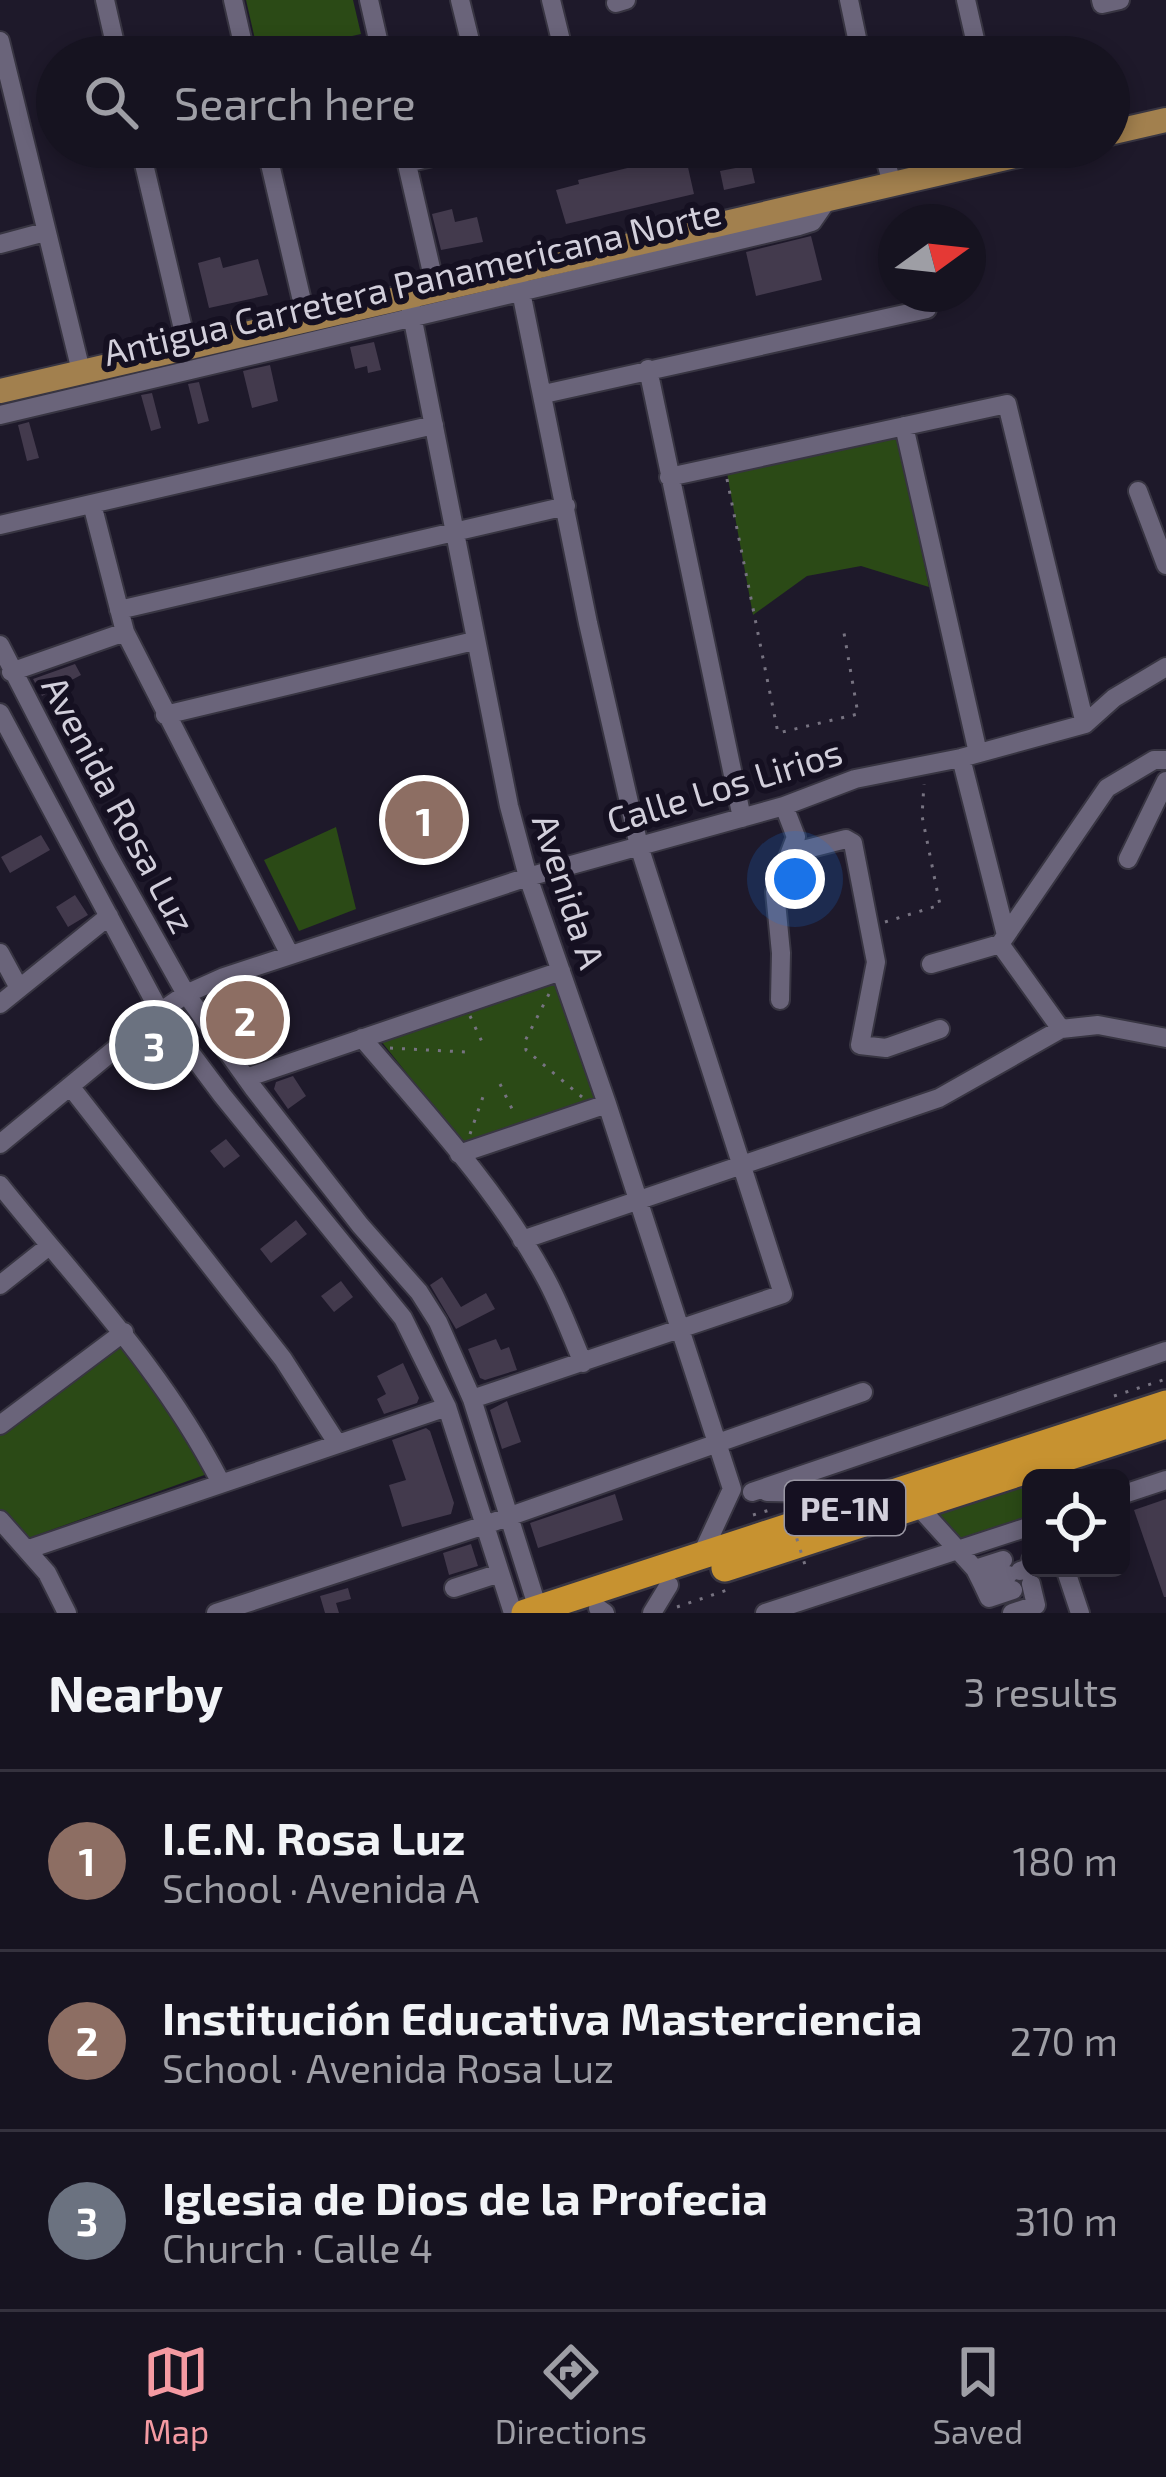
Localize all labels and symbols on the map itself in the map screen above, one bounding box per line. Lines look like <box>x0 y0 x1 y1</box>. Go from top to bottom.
street label: Antigua Carretera Panamericana Norte <box>99 189 725 373</box>
north arrow <box>878 204 986 312</box>
street label: Avenida Rosa Luz <box>34 668 206 940</box>
street label: Calle Los Lirios <box>601 729 847 841</box>
pin: 1 <box>385 775 463 865</box>
street label: Avenida A <box>525 808 615 974</box>
your location <box>765 849 825 909</box>
pin: 2 <box>206 975 284 1065</box>
pin: 3 <box>115 1000 193 1090</box>
road number: PE-1N <box>785 1481 905 1535</box>

